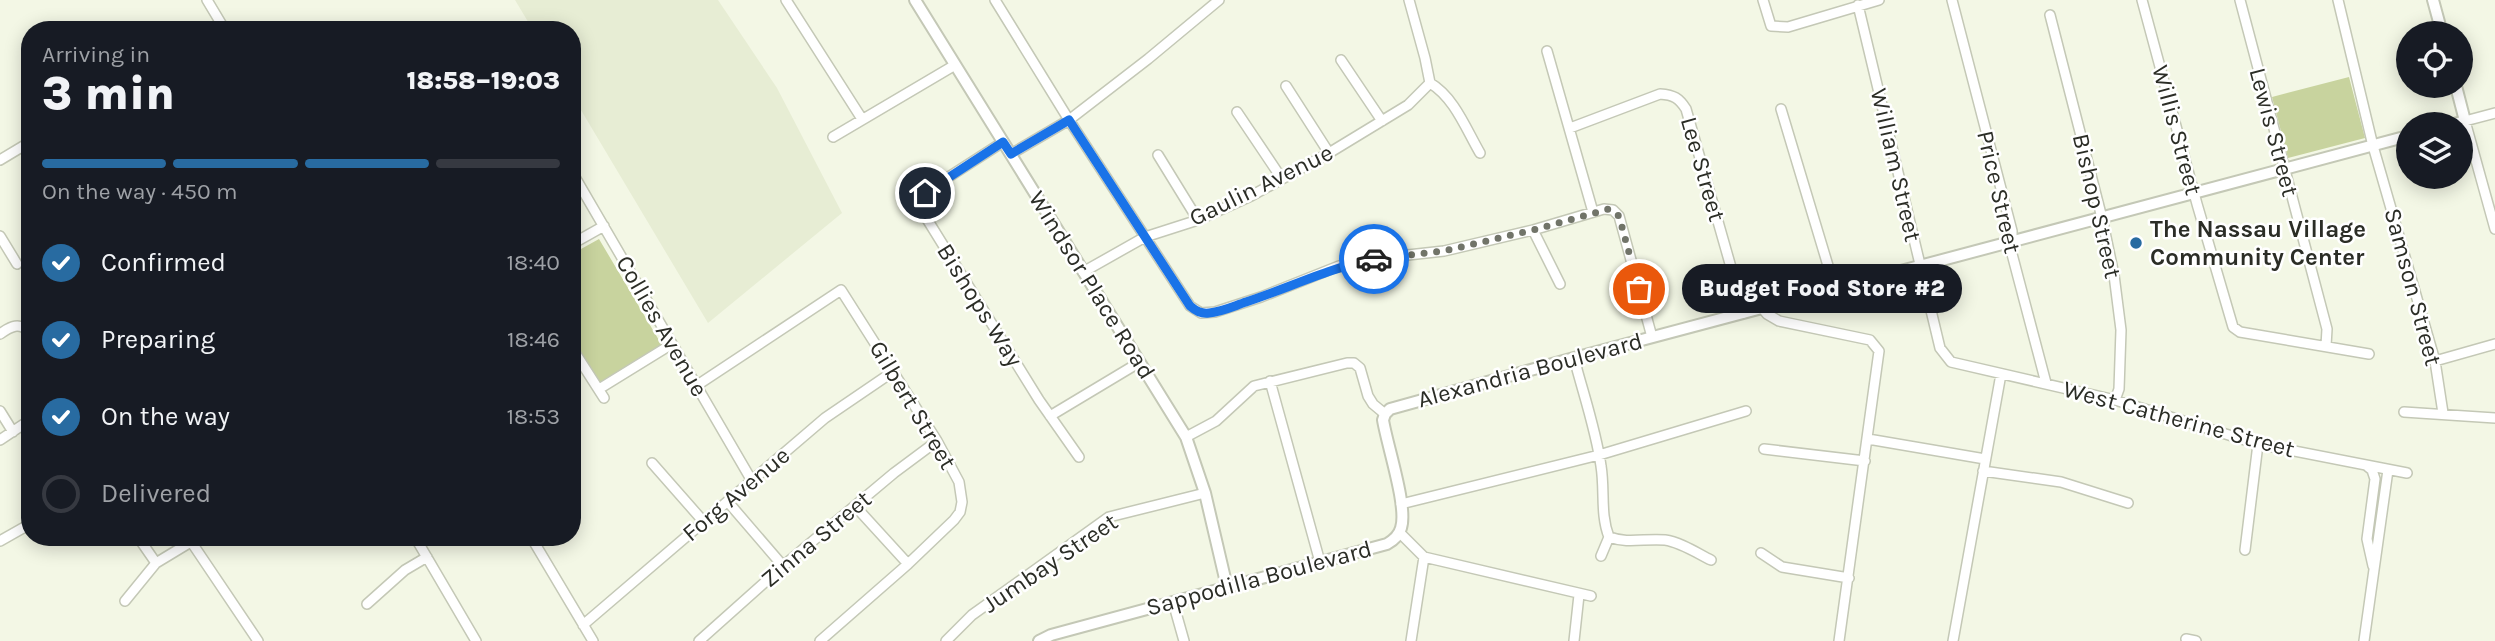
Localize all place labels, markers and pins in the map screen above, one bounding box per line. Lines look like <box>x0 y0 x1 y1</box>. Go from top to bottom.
pin <box>895 163 955 223</box>
place label: The Nassau Village Community Center <box>2150 215 2366 271</box>
marker: The Nassau Village Community Center <box>2128 235 2144 251</box>
pin <box>1609 259 1669 319</box>
callout: Budget Food Store #2 <box>1681 264 1961 314</box>

